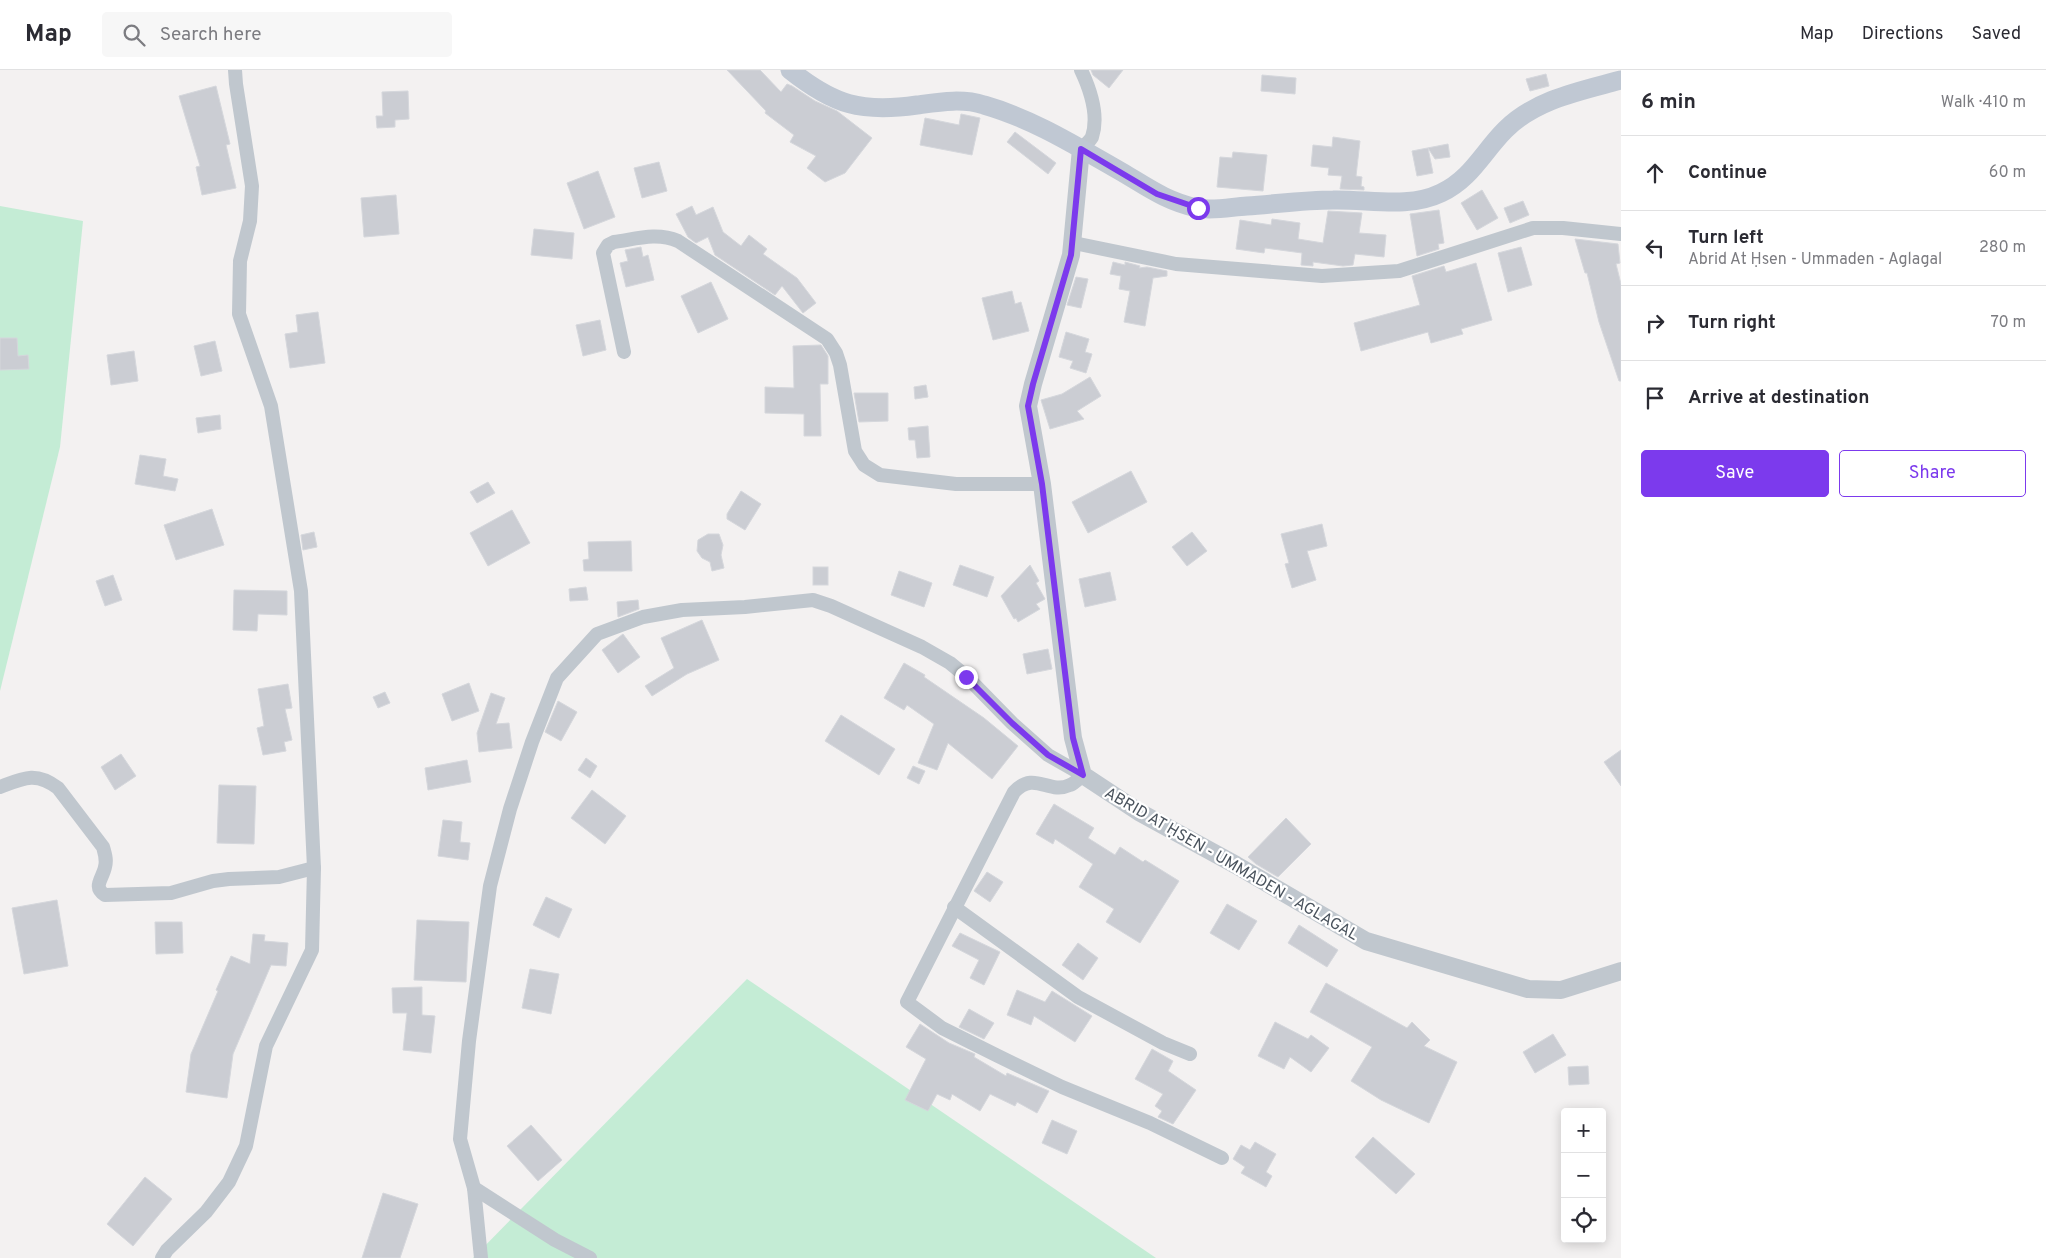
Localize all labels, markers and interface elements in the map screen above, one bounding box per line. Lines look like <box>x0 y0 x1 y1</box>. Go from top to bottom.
search box <box>102 12 452 57</box>
text: Map <box>25 20 72 50</box>
icon: search <box>120 21 148 49</box>
text: Search here <box>160 23 261 47</box>
text: Map <box>1800 23 1834 46</box>
text: Directions <box>1862 23 1944 46</box>
text: Saved <box>1972 23 2021 46</box>
text: 6 min <box>1641 89 1696 116</box>
text: Walk · 410 m <box>1941 93 2026 113</box>
icon: ahead <box>1641 159 1669 187</box>
text: Continue <box>1688 161 1767 185</box>
text: 60 m <box>1989 163 2026 183</box>
route start <box>1187 197 1210 220</box>
text: Turn left <box>1688 226 1764 250</box>
icon: left <box>1641 234 1669 262</box>
text: 280 m <box>1979 238 2026 258</box>
text: Abrid At Ḥsen - Ummaden - Aglagal <box>1688 250 1942 270</box>
icon: right <box>1641 309 1669 337</box>
text: Turn right <box>1688 311 1776 335</box>
text: 70 m <box>1991 313 2026 333</box>
icon: arrive <box>1641 384 1669 412</box>
text: Arrive at destination <box>1688 386 1869 410</box>
button: Save <box>1641 450 1829 497</box>
button: Share <box>1839 450 2026 497</box>
route end <box>955 666 978 689</box>
street label: ABRID AT ḤSEN - UMMADEN - AGLAGAL <box>1101 784 1361 946</box>
map controls <box>1561 1108 1606 1243</box>
button: + <box>1561 1108 1606 1153</box>
button: − <box>1561 1153 1606 1198</box>
button: locate <box>1561 1198 1606 1243</box>

